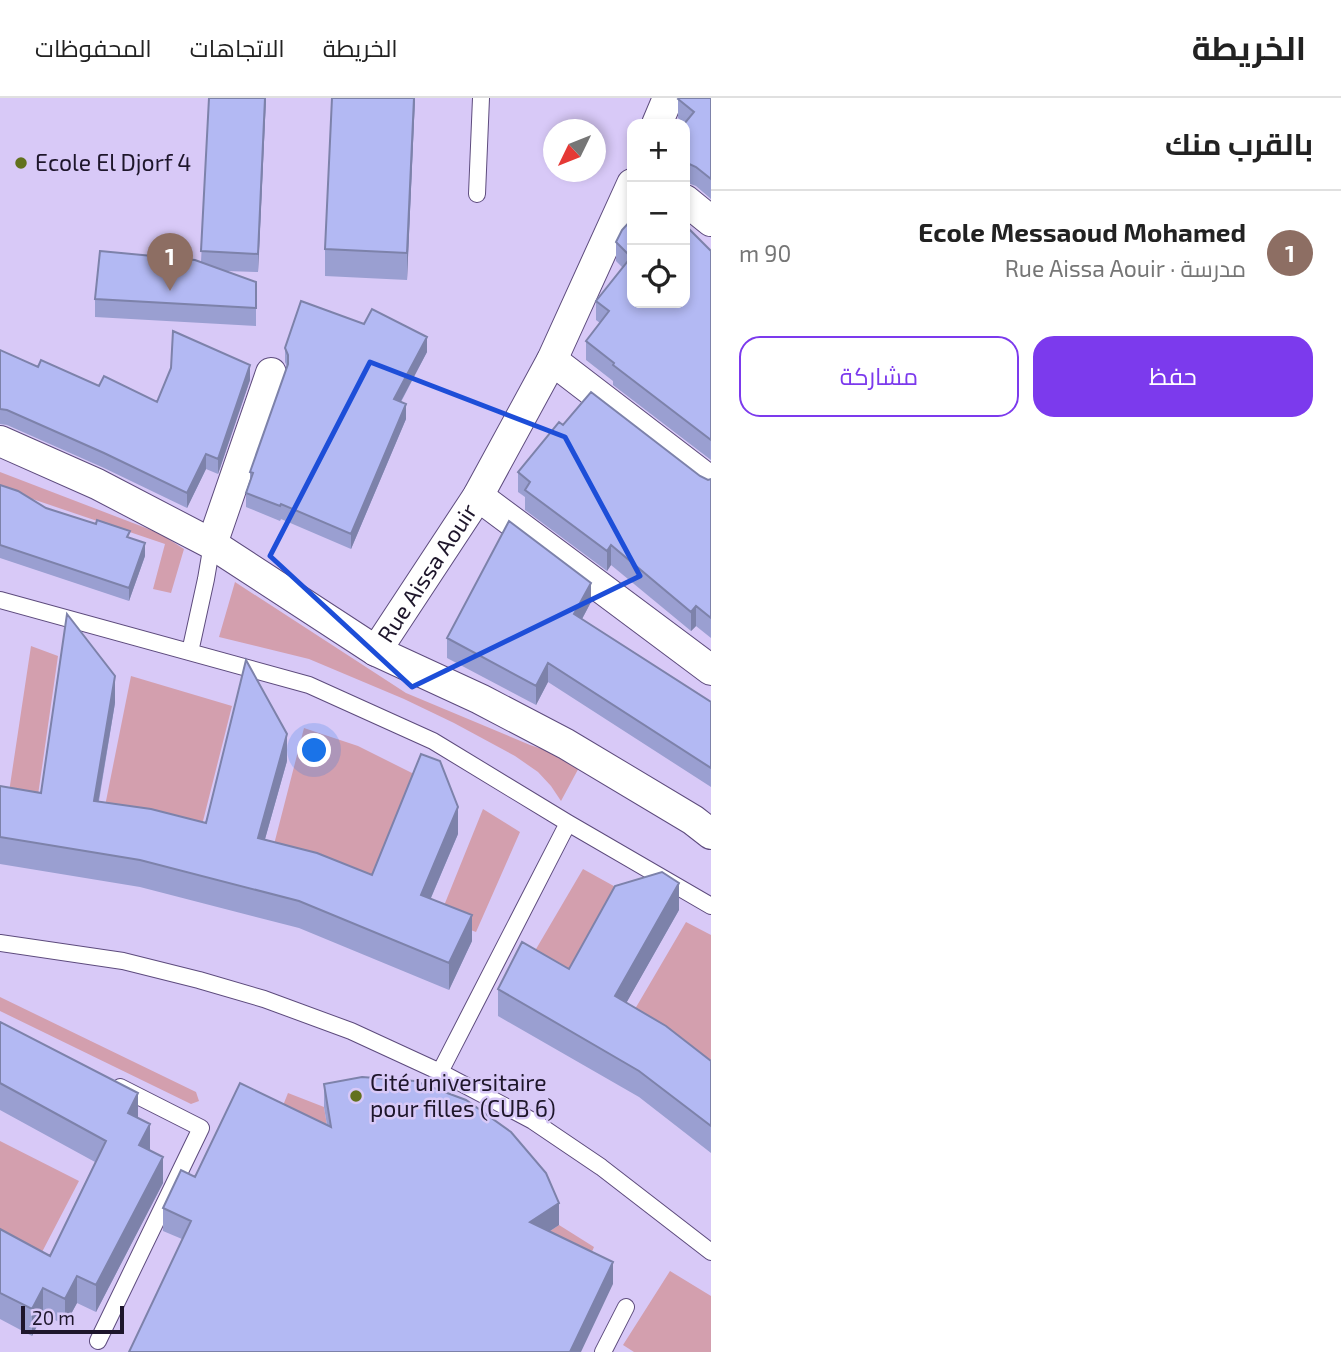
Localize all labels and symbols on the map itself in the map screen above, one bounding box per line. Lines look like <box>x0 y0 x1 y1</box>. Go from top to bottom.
north arrow <box>543 119 606 182</box>
place label: Ecole El Djorf 4 <box>35 148 191 176</box>
marker: Ecole El Djorf 4 <box>13 155 29 171</box>
pin: 1 <box>147 233 193 291</box>
street label: Rue Aissa Aouir <box>371 498 482 647</box>
your location <box>297 733 331 767</box>
place label: Cité universitaire pour filles (CUB 6) <box>370 1068 556 1122</box>
marker: Cité universitaire pour filles (CUB 6) <box>348 1088 364 1104</box>
scale bar <box>21 1303 124 1335</box>

